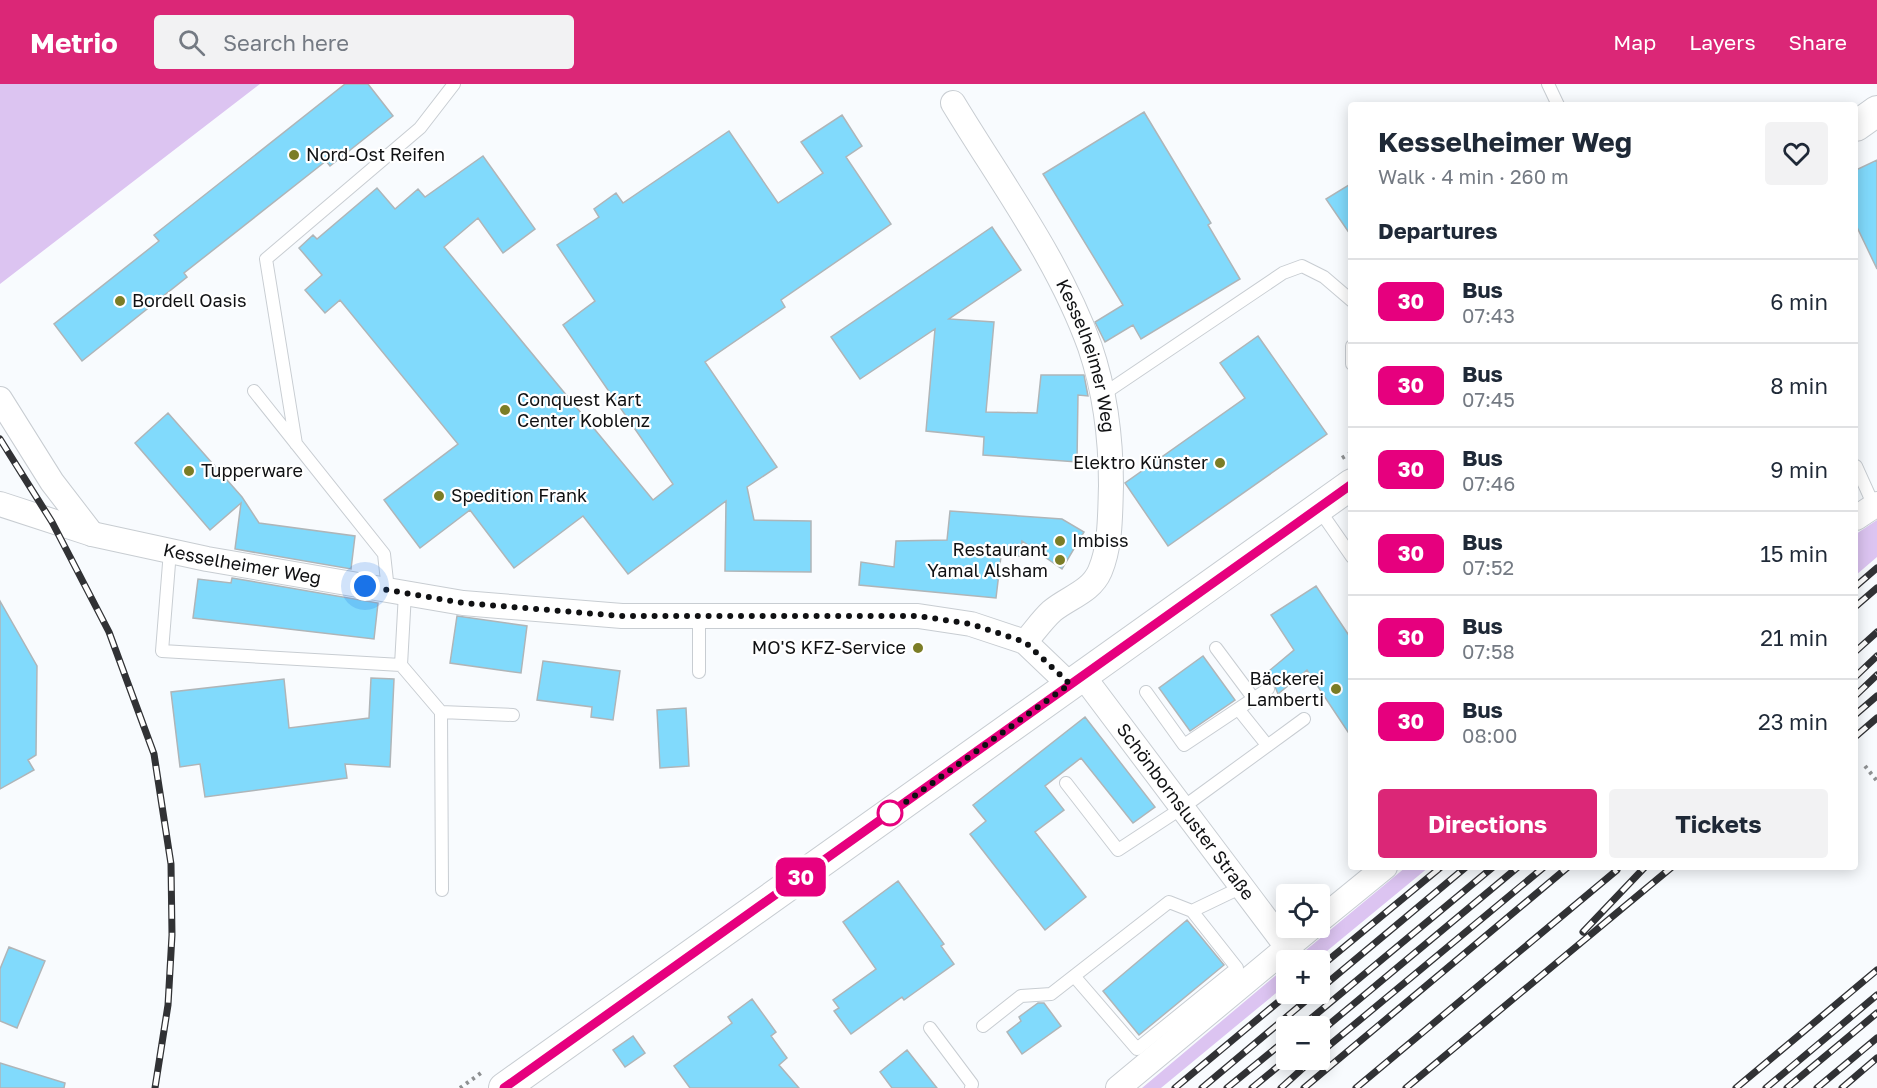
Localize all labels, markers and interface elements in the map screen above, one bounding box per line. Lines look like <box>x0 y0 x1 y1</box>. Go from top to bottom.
search box <box>154 15 574 69</box>
text: Metrio <box>30 26 118 59</box>
icon: search <box>175 26 208 59</box>
text: Search here <box>223 29 349 56</box>
text: Map <box>1613 29 1656 55</box>
text: Layers <box>1689 29 1756 55</box>
text: Share <box>1789 29 1847 55</box>
button: heart <box>1765 122 1828 185</box>
text: Kesselheimer Weg <box>1378 125 1632 158</box>
place label: Nord-Ost Reifen <box>306 143 445 165</box>
marker: Nord-Ost Reifen <box>287 148 301 162</box>
text: Walk · 4 min · 260 m <box>1378 164 1569 188</box>
text: Departures <box>1378 217 1497 244</box>
street label: Kesselheimer Weg <box>1052 275 1120 434</box>
text: Bus <box>1462 276 1503 303</box>
text: 30 <box>1398 288 1424 314</box>
text: 6 min <box>1770 288 1828 315</box>
place label: Bordell Oasis <box>132 289 247 311</box>
marker: Bordell Oasis <box>113 294 127 308</box>
text: 07:43 <box>1462 303 1515 327</box>
text: Bus <box>1462 360 1503 387</box>
text: 30 <box>1398 372 1424 398</box>
text: 8 min <box>1770 372 1828 399</box>
text: 07:45 <box>1462 387 1515 411</box>
place label: Conquest Kart Center Koblenz <box>517 388 650 431</box>
marker: Conquest Kart Center Koblenz <box>498 403 512 417</box>
text: Bus <box>1462 444 1503 471</box>
place label: Elektro Künster <box>1073 451 1208 473</box>
marker: Elektro Künster <box>1213 456 1227 470</box>
text: 30 <box>1398 456 1424 482</box>
text: 9 min <box>1770 456 1828 483</box>
place label: Tupperware <box>201 459 303 481</box>
marker: Tupperware <box>182 464 196 478</box>
text: 07:46 <box>1462 471 1515 495</box>
place label: Spedition Frank <box>451 484 587 506</box>
marker: Spedition Frank <box>432 489 446 503</box>
text: Bus <box>1462 528 1503 555</box>
place label: Imbiss <box>1072 529 1129 551</box>
marker: Imbiss <box>1053 534 1067 548</box>
street label: Kesselheimer Weg <box>161 538 323 588</box>
place label: Restaurant Yamal Alsham <box>927 538 1048 581</box>
text: 30 <box>1398 540 1424 566</box>
text: 15 min <box>1760 540 1828 567</box>
marker: Restaurant Yamal Alsham <box>1053 553 1067 567</box>
text: 07:52 <box>1462 555 1514 579</box>
your location <box>350 571 380 601</box>
text: Bus <box>1462 612 1503 639</box>
text: 30 <box>1398 624 1424 650</box>
text: 21 min <box>1760 624 1828 651</box>
place label: MO'S KFZ-Service <box>752 636 906 658</box>
text: 07:58 <box>1462 639 1515 663</box>
marker: MO'S KFZ-Service <box>911 641 925 655</box>
place label: Bäckerei Lamberti <box>1247 667 1324 710</box>
marker: Bäckerei Lamberti <box>1329 682 1343 696</box>
text: Bus <box>1462 696 1503 723</box>
text: 30 <box>1398 708 1424 734</box>
text: 23 min <box>1758 708 1828 735</box>
street label: Schönbornsluster Straße <box>1112 718 1260 904</box>
text: 08:00 <box>1462 723 1517 747</box>
button: Directions <box>1378 789 1597 858</box>
button: Tickets <box>1609 789 1828 858</box>
unlabelled marker <box>877 800 903 826</box>
line badge: 30 <box>774 858 828 896</box>
text: 30 <box>788 864 814 890</box>
map controls <box>1276 884 1330 1070</box>
button: locate <box>1276 884 1330 938</box>
button: + <box>1276 950 1330 1004</box>
button: − <box>1276 1016 1330 1070</box>

